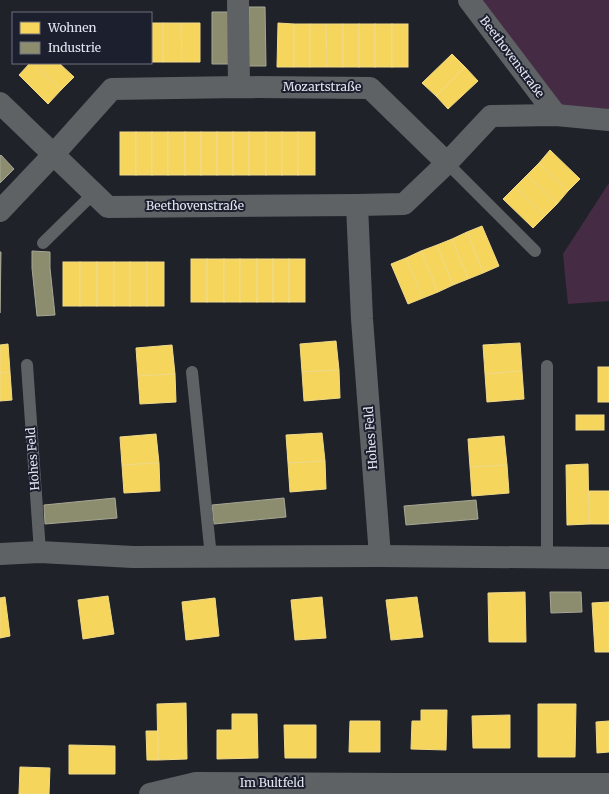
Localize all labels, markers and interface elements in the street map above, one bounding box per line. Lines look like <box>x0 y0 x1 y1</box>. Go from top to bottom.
legend <box>12 12 152 64</box>
street label: Beethovenstraße <box>477 13 548 100</box>
text: Wohnen <box>47 20 96 35</box>
text: Industrie <box>48 40 101 55</box>
street label: Mozartstraße <box>283 79 361 94</box>
street label: Beethovenstraße <box>146 198 244 213</box>
street label: Hohes Feld <box>361 406 380 470</box>
street label: Hohes Feld <box>23 427 42 491</box>
street label: Im Bultfeld <box>240 775 304 790</box>

